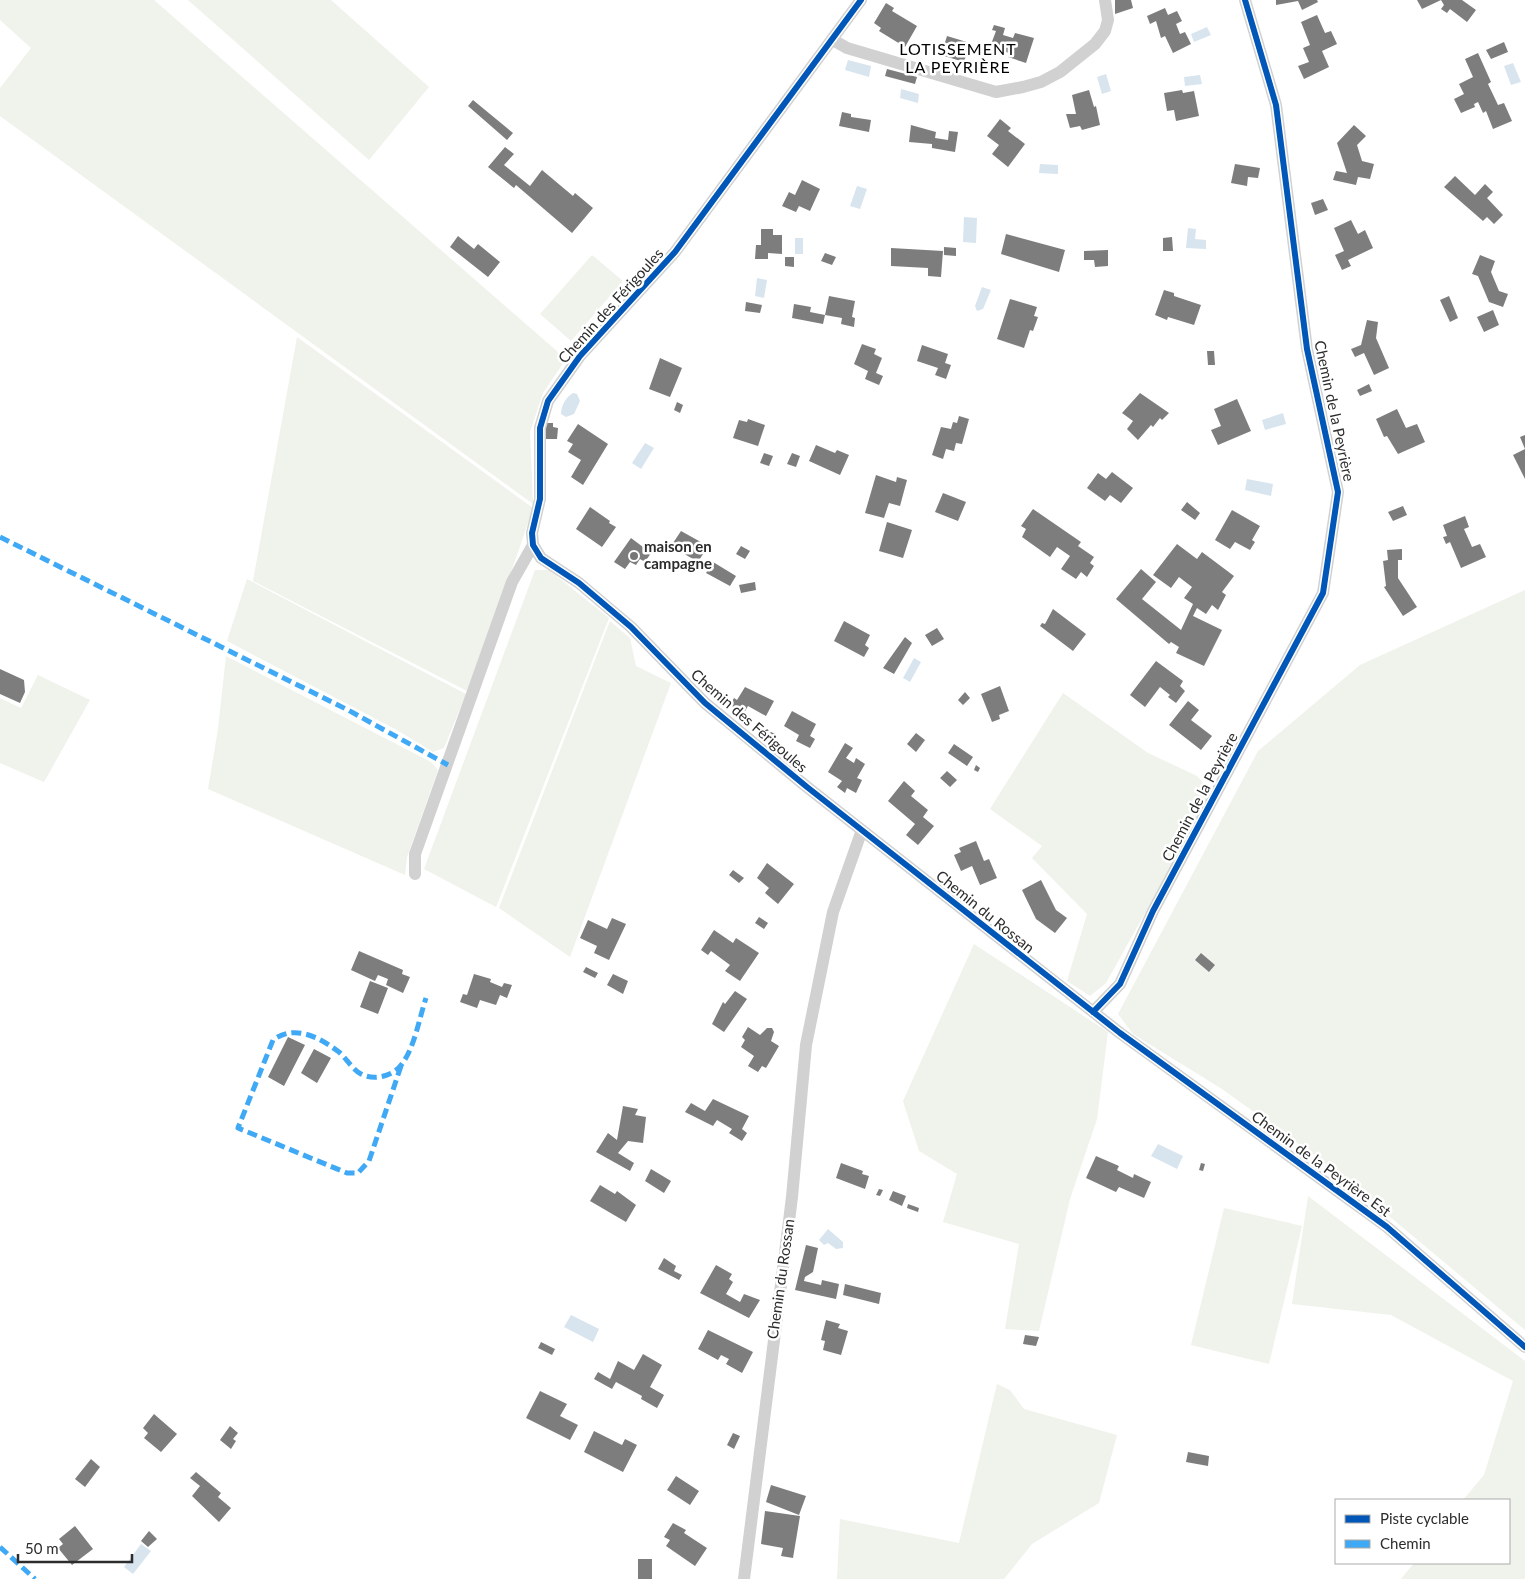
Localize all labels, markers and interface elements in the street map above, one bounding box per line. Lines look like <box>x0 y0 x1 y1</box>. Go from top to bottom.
district label: LOTISSEMENT LA PEYRIÈRE <box>899 39 1017 76</box>
street label: Chemin des Férigoules <box>554 244 667 367</box>
street label: Chemin de la Peyrière <box>1311 339 1359 483</box>
place label: maison en campagne <box>644 537 712 572</box>
marker: maison en campagne <box>628 550 640 562</box>
street label: Chemin des Férigoules <box>688 665 812 776</box>
street label: Chemin de la Peyrière <box>1157 729 1241 864</box>
street label: Chemin du Rossan <box>933 866 1038 956</box>
street label: Chemin de la Peyrière Est <box>1248 1107 1395 1220</box>
street label: Chemin du Rossan <box>763 1218 797 1340</box>
legend <box>1335 1499 1510 1564</box>
text: Piste cyclable <box>1380 1509 1469 1527</box>
scale bar <box>18 1532 131 1564</box>
text: Chemin <box>1380 1534 1431 1552</box>
text: 50 m <box>25 1539 59 1557</box>

